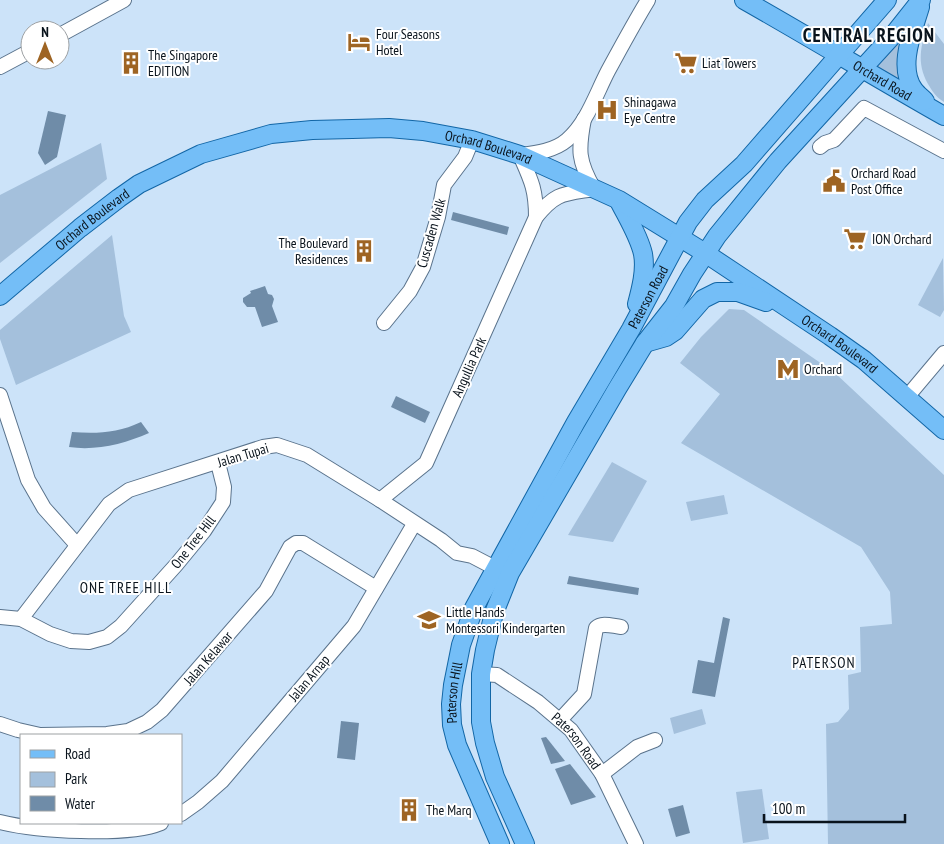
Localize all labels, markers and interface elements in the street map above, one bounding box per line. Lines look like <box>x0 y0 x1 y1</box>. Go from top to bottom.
north arrow <box>20 20 70 70</box>
text: N <box>41 23 49 41</box>
district label: CENTRAL REGION <box>803 23 935 47</box>
place label: Four Seasons Hotel <box>376 25 440 59</box>
hotel icon: Four Seasons Hotel <box>346 29 372 55</box>
place label: The Singapore EDITION <box>148 46 218 80</box>
building icon: The Singapore EDITION <box>118 50 144 76</box>
supermarket icon: Liat Towers <box>673 50 699 76</box>
place label: Liat Towers <box>702 54 756 72</box>
street label: Orchard Road <box>850 56 915 105</box>
place label: Shinagawa Eye Centre <box>624 93 676 127</box>
hospital icon: Shinagawa Eye Centre <box>594 97 620 123</box>
street label: Orchard Boulevard <box>444 126 535 168</box>
place label: Orchard Road Post Office <box>851 164 916 198</box>
public building icon: Orchard Road Post Office <box>821 168 847 194</box>
street label: Orchard Boulevard <box>51 185 133 254</box>
street label: Cuscaden Walk <box>412 196 450 270</box>
supermarket icon: ION Orchard <box>842 226 868 252</box>
place label: ION Orchard <box>872 230 932 248</box>
place label: The Boulevard Residences <box>278 234 348 268</box>
building icon: The Boulevard Residences <box>351 238 377 264</box>
street label: Paterson Road <box>624 263 672 332</box>
street label: Orchard Boulevard <box>798 312 880 378</box>
street label: Angullia Park <box>448 334 490 400</box>
metro station icon: Orchard <box>775 356 801 382</box>
place label: Orchard <box>804 361 842 377</box>
street label: Jalan Tupai <box>214 439 271 472</box>
street label: One Tree Hill <box>167 511 220 572</box>
district label: ONE TREE HILL <box>80 578 172 597</box>
place label: Little Hands Montessori Kindergarten <box>446 603 565 637</box>
school or university icon: Little Hands Montessori Kindergarten <box>416 607 442 633</box>
street label: Jalan Kelawar <box>179 627 236 689</box>
street label: Jalan Arnap <box>284 651 334 706</box>
district label: PATERSON <box>792 653 856 672</box>
street label: Paterson Hill <box>442 660 467 724</box>
street label: Paterson Road <box>548 708 605 773</box>
legend <box>20 734 182 824</box>
text: Road <box>65 744 91 763</box>
text: Park <box>65 769 87 788</box>
scale bar <box>764 792 905 824</box>
text: Water <box>65 794 96 813</box>
building icon: The Marq <box>396 797 422 823</box>
text: 100 m <box>772 799 805 818</box>
place label: The Marq <box>426 801 472 819</box>

